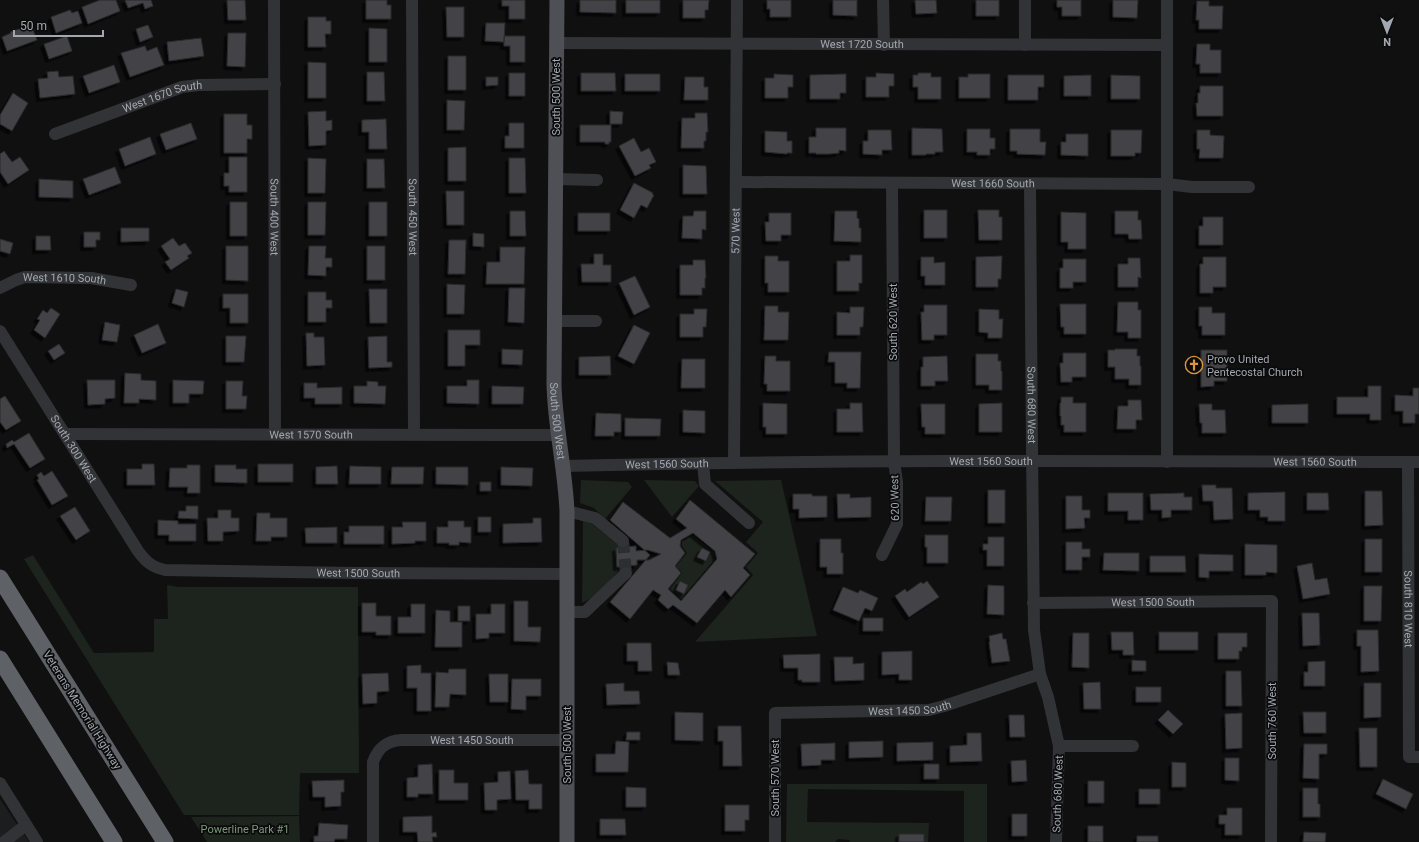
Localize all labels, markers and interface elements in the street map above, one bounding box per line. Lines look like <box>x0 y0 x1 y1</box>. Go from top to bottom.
scale bar <box>14 12 103 38</box>
north arrow <box>1367 12 1407 52</box>
text: 50 m <box>20 19 47 33</box>
text: N <box>1383 35 1391 48</box>
street label: West 1720 South <box>820 37 904 51</box>
street label: South 500 West <box>550 58 563 136</box>
street label: West 1670 South <box>120 78 202 115</box>
street label: West 1660 South <box>951 176 1035 190</box>
street label: South 400 West <box>268 178 281 256</box>
street label: South 450 West <box>406 178 420 256</box>
street label: 570 West <box>729 208 742 254</box>
street label: West 1610 South <box>23 270 107 287</box>
street label: South 620 West <box>887 283 900 361</box>
place label: Provo United Pentecostal Church <box>1207 353 1303 379</box>
church icon: Provo United Pentecostal Church <box>1184 355 1204 375</box>
street label: South 680 West <box>1025 366 1038 444</box>
street label: South 500 West <box>547 382 568 460</box>
street label: South 300 West <box>48 413 100 485</box>
street label: West 1570 South <box>269 428 353 441</box>
street label: West 1560 South <box>949 454 1033 468</box>
street label: West 1560 South <box>1273 455 1357 468</box>
street label: West 1560 South <box>625 457 709 471</box>
street label: 620 West <box>888 475 902 521</box>
street label: West 1500 South <box>317 566 400 580</box>
street label: South 810 West <box>1402 570 1415 648</box>
street label: West 1500 South <box>1111 595 1195 609</box>
street label: Veterans Memorial Highway <box>40 648 124 772</box>
street label: South 760 West <box>1266 682 1279 760</box>
street label: West 1450 South <box>868 698 953 718</box>
street label: South 500 West <box>561 706 574 784</box>
street label: West 1450 South <box>430 734 514 747</box>
street label: South 570 West <box>769 739 782 817</box>
street label: South 680 West <box>1050 755 1066 833</box>
park label: Powerline Park #1 <box>201 823 289 836</box>

